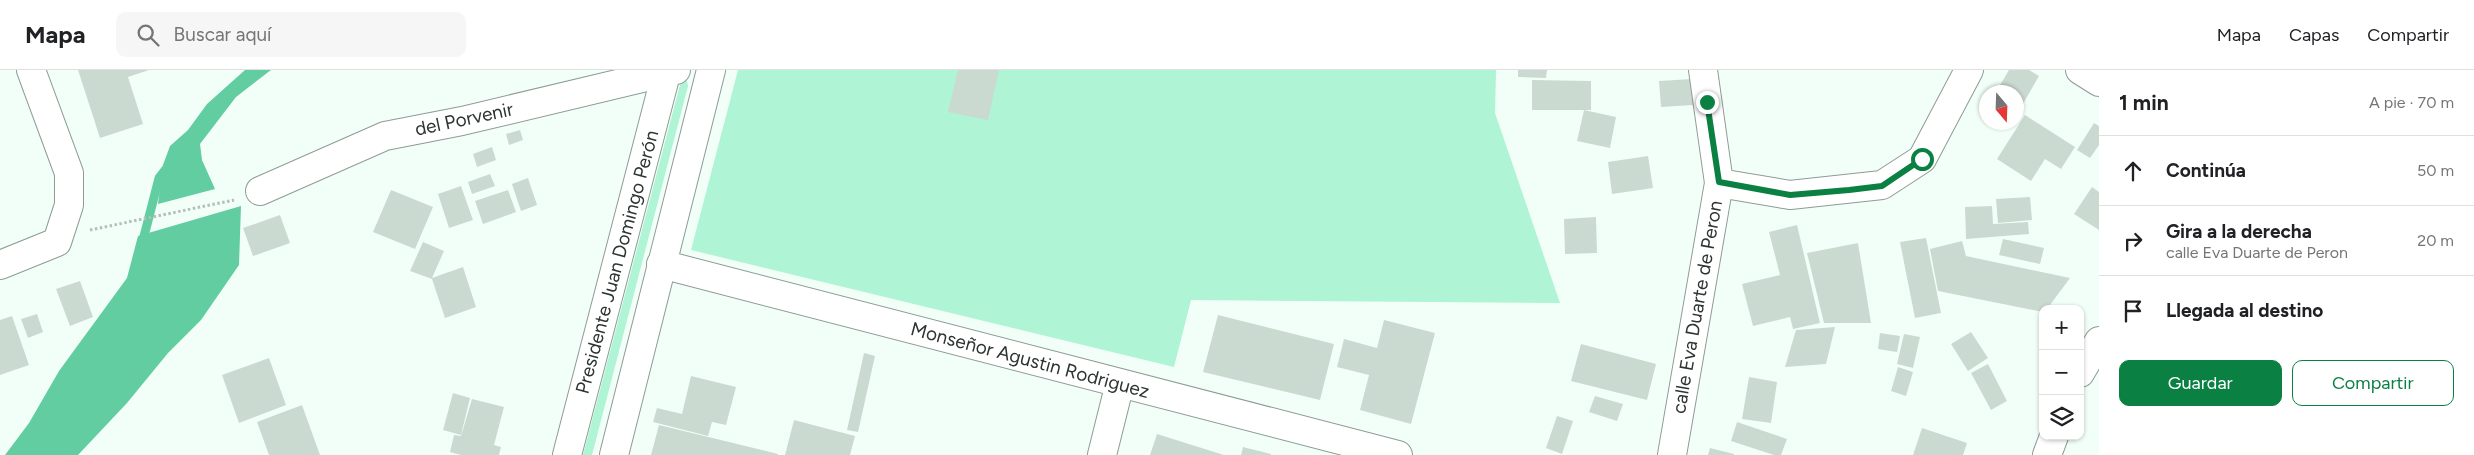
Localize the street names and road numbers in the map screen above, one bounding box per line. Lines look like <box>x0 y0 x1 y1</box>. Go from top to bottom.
street label: del Porvenir <box>413 97 516 141</box>
street label: Presidente Juan Domingo Perón <box>571 128 663 396</box>
street label: calle Eva Duarte de Peron <box>1667 199 1727 415</box>
street label: Monseñor Agustin Rodriguez <box>908 317 1152 403</box>

